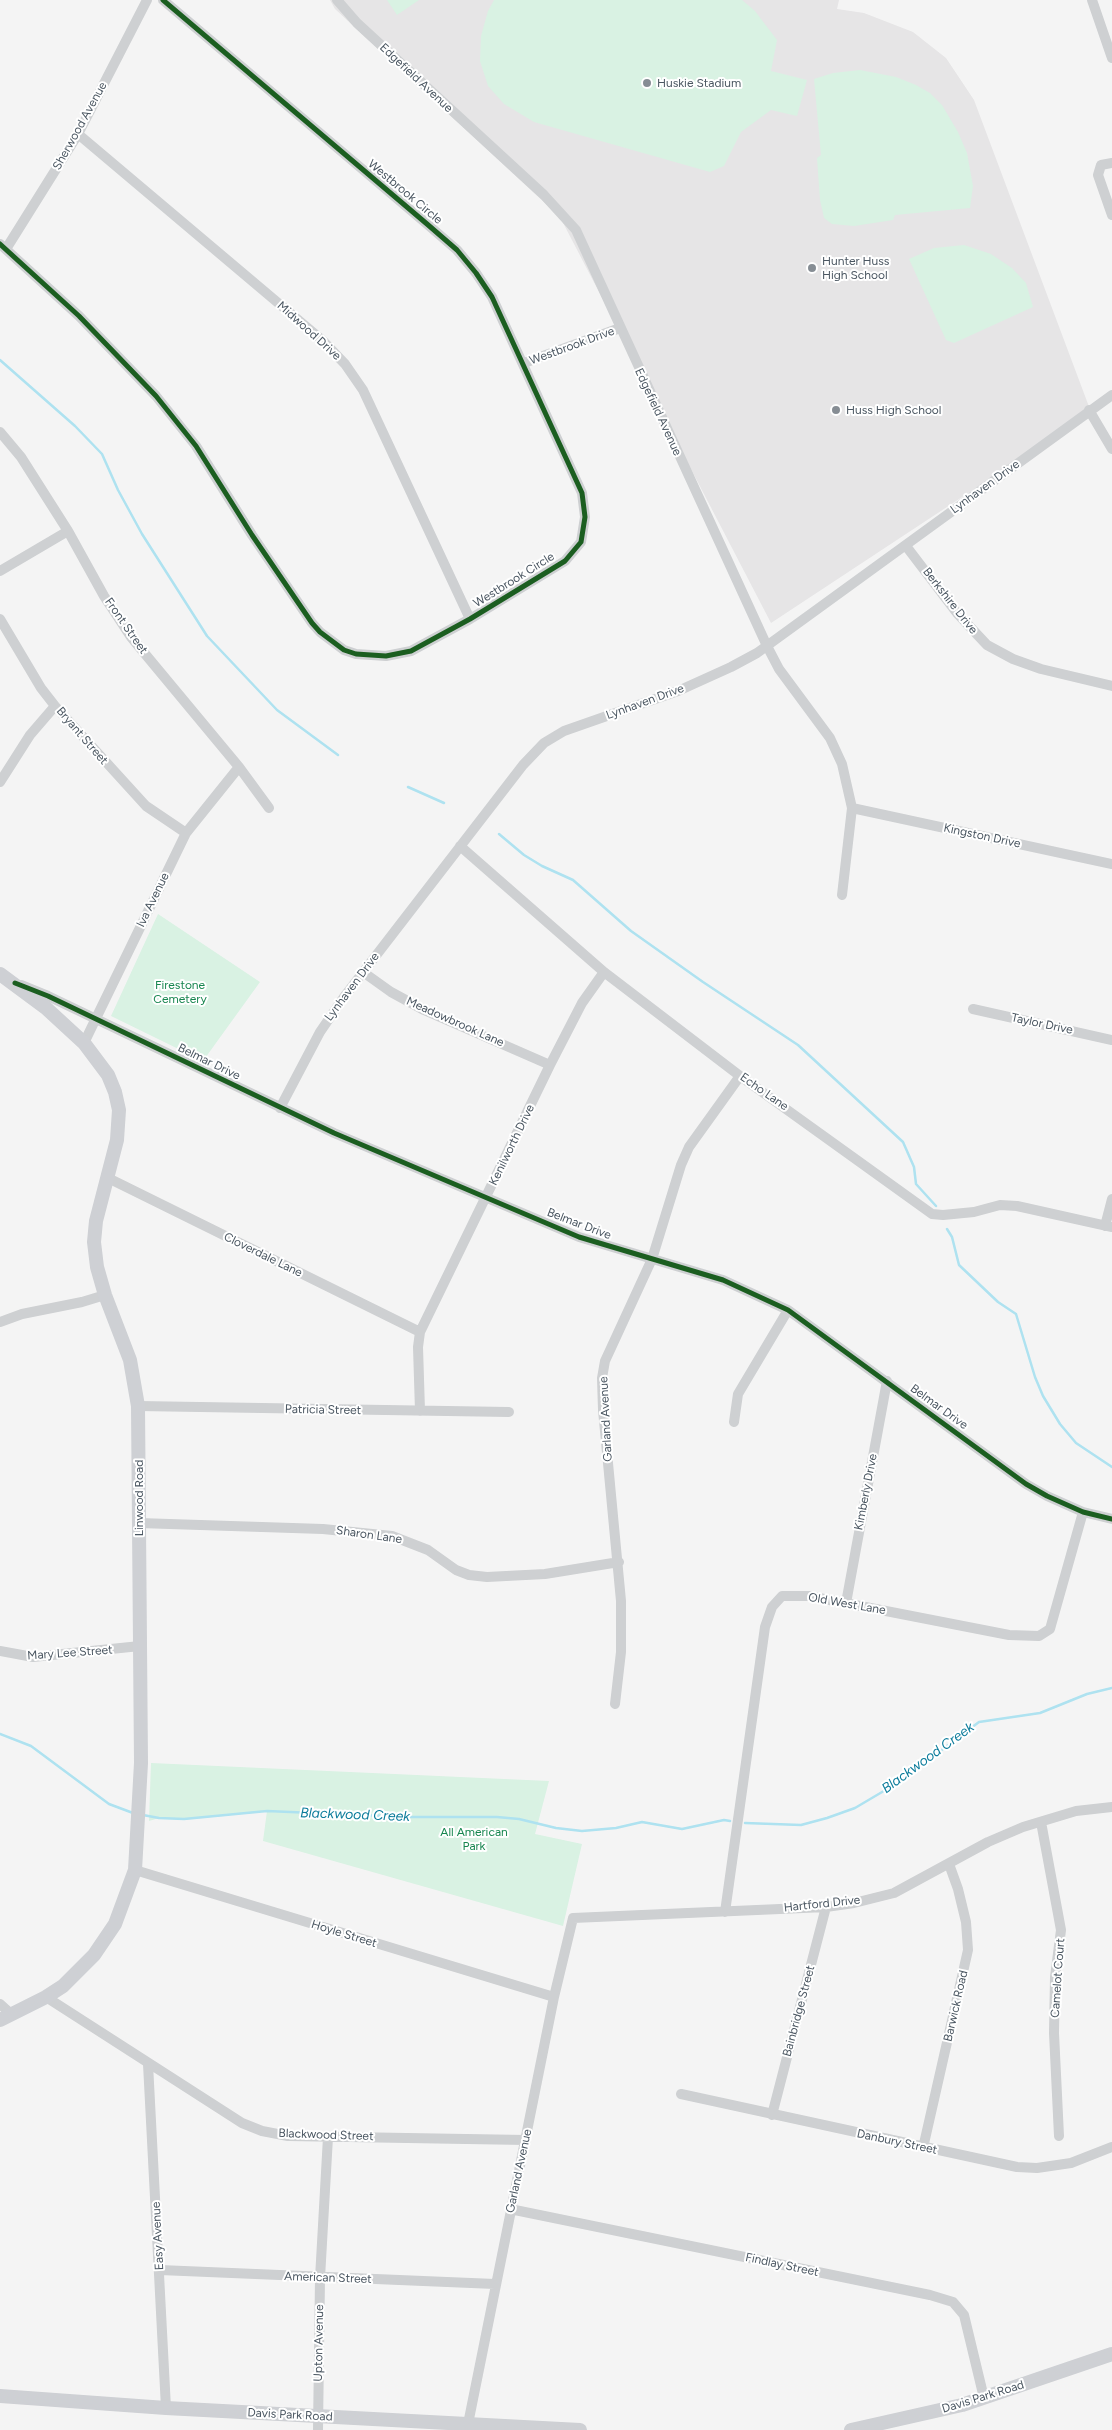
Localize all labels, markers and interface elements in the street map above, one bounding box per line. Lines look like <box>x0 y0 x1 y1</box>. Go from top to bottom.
street label: Edgefield Avenue <box>376 40 456 116</box>
place label: Huskie Stadium <box>657 76 741 90</box>
marker: Huskie Stadium <box>641 77 653 89</box>
street label: Sherwood Avenue <box>50 79 110 173</box>
street label: Westbrook Circle <box>365 157 445 227</box>
place label: Hunter Huss High School <box>822 254 889 282</box>
marker: Hunter Huss High School <box>806 262 818 274</box>
street label: Midwood Drive <box>274 299 344 363</box>
street label: Westbrook Drive <box>528 324 616 368</box>
street label: Edgefield Avenue <box>631 366 685 458</box>
place label: Huss High School <box>846 403 941 417</box>
marker: Huss High School <box>830 404 842 416</box>
street label: Lynhaven Drive <box>948 457 1022 517</box>
street label: Westbrook Circle <box>471 549 557 611</box>
street label: Berkshire Drive <box>920 565 980 637</box>
street label: Front Street <box>101 595 151 657</box>
street label: Lynhaven Drive <box>604 681 686 723</box>
street label: Bryant Street <box>53 704 111 768</box>
street label: Kingston Drive <box>942 821 1022 851</box>
street label: Iva Avenue <box>134 870 172 930</box>
street label: Lynhaven Drive <box>322 950 382 1024</box>
park label: Firestone Cemetery <box>153 978 207 1006</box>
street label: Meadowbrook Lane <box>404 994 506 1050</box>
street label: Taylor Drive <box>1010 1010 1074 1038</box>
street label: Belmar Drive <box>175 1041 243 1083</box>
street label: Echo Lane <box>737 1070 791 1114</box>
street label: Kenilworth Drive <box>486 1102 538 1188</box>
street label: Belmar Drive <box>545 1205 613 1243</box>
street label: Cloverdale Lane <box>221 1230 305 1280</box>
street label: Garland Avenue <box>597 1376 615 1462</box>
street label: Belmar Drive <box>907 1381 971 1433</box>
street label: Patricia Street <box>285 1402 361 1418</box>
street label: Kimberly Drive <box>852 1453 880 1531</box>
street label: Linwood Road <box>132 1460 146 1536</box>
street label: Sharon Lane <box>335 1523 403 1547</box>
street label: Old West Lane <box>807 1590 887 1618</box>
street label: Mary Lee Street <box>27 1643 113 1663</box>
water label: Blackwood Creek <box>879 1719 977 1797</box>
water label: Blackwood Creek <box>300 1805 410 1825</box>
park label: All American Park <box>440 1825 508 1853</box>
street label: Hartford Drive <box>783 1893 861 1915</box>
street label: Hoyle Street <box>309 1917 379 1951</box>
street label: Camelot Court <box>1048 1938 1068 2018</box>
street label: Bainbridge Street <box>780 1964 818 2058</box>
street label: Barwick Road <box>941 1969 971 2043</box>
street label: Blackwood Street <box>278 2126 374 2144</box>
street label: Danbury Street <box>856 2126 938 2158</box>
street label: Garland Avenue <box>503 2128 535 2214</box>
street label: Easy Avenue <box>149 2201 167 2271</box>
street label: Findlay Street <box>744 2250 820 2280</box>
street label: American Street <box>284 2269 372 2287</box>
street label: Upton Avenue <box>311 2304 327 2382</box>
street label: Davis Park Road <box>940 2378 1026 2416</box>
street label: Davis Park Road <box>247 2406 333 2424</box>

